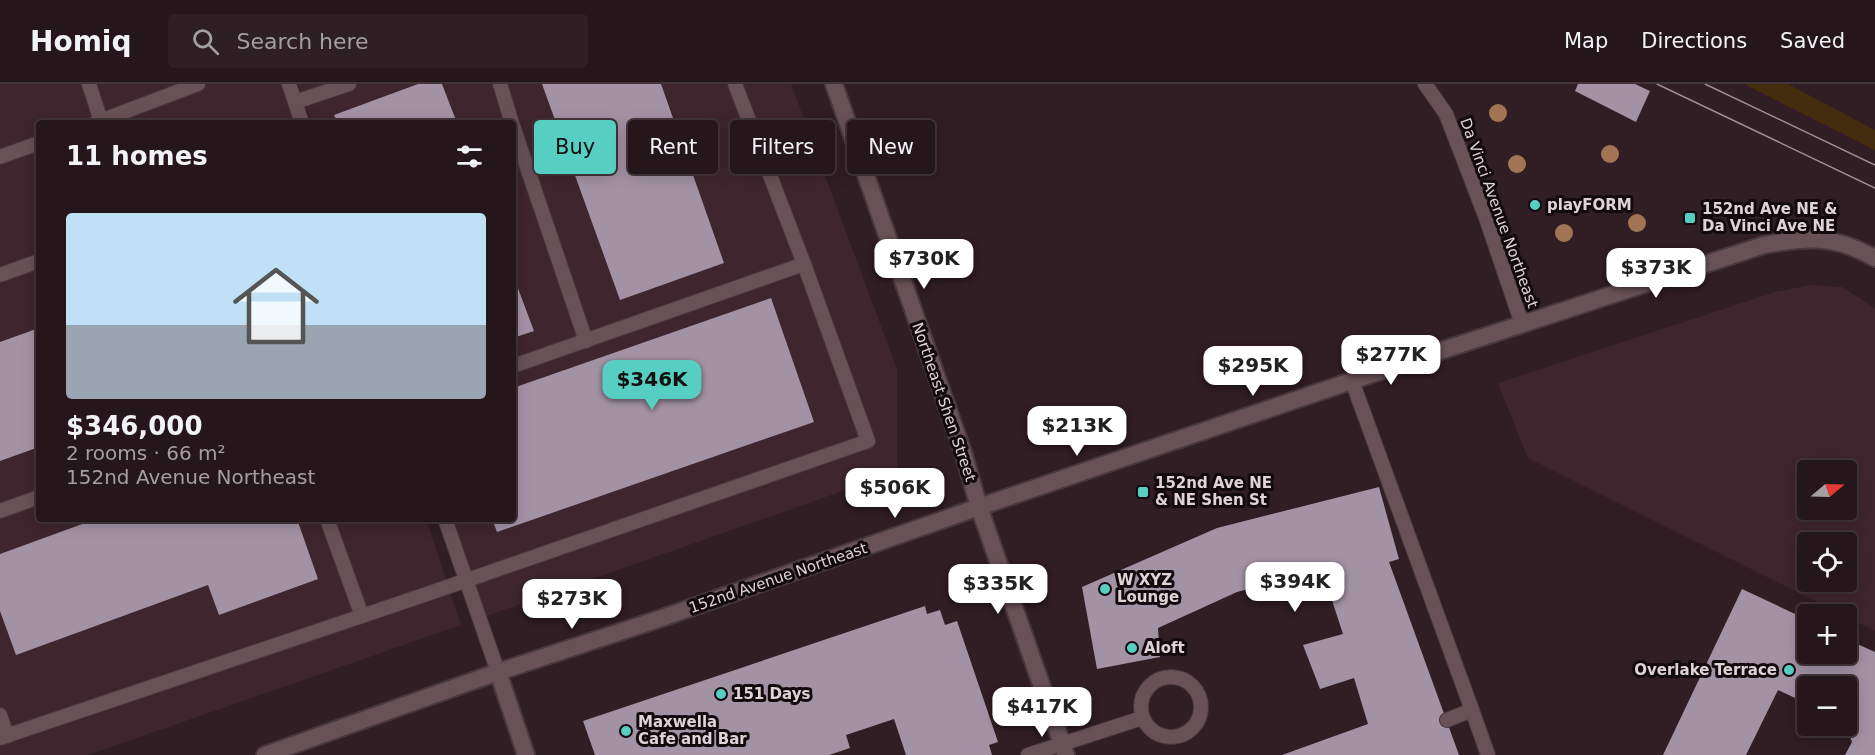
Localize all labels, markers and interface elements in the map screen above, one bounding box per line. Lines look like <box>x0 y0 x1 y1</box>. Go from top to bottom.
search box <box>168 14 588 68</box>
text: Homiq <box>30 25 132 58</box>
icon: search <box>189 25 222 58</box>
text: Search here <box>237 29 369 54</box>
text: Map <box>1564 29 1608 53</box>
text: Directions <box>1641 29 1747 53</box>
text: Saved <box>1780 29 1845 53</box>
street label: Da Vinci Avenue Northeast <box>1456 116 1542 311</box>
chip: Buy <box>534 120 616 174</box>
chip: Rent <box>628 120 718 174</box>
chip: Filters <box>730 120 835 174</box>
chip: New <box>847 120 935 174</box>
icon: filters <box>453 140 486 173</box>
text: 11 homes <box>66 141 208 171</box>
place label: playFORM <box>1547 196 1632 214</box>
marker: playFORM <box>1528 198 1542 212</box>
place label: 152nd Ave NE & Da Vinci Ave NE <box>1702 200 1837 235</box>
marker: 152nd Ave NE & Da Vinci Ave NE <box>1683 211 1697 225</box>
pin: $730K <box>882 239 966 290</box>
text: $730K <box>888 246 960 270</box>
pin: $373K <box>1614 248 1698 299</box>
icon: home <box>222 252 330 360</box>
text: $373K <box>1620 255 1692 279</box>
street label: Northeast Shen Street <box>908 320 980 484</box>
pin: $277K <box>1349 335 1433 386</box>
text: $277K <box>1355 342 1427 366</box>
pin: $295K <box>1211 346 1295 397</box>
text: $295K <box>1217 353 1289 377</box>
pin: $346K <box>610 360 694 411</box>
text: $346K <box>616 367 688 391</box>
pin: $213K <box>1035 406 1119 457</box>
text: $346,000 <box>66 411 203 441</box>
text: $213K <box>1041 413 1113 437</box>
text: 2 rooms · 66 m² <box>66 441 226 465</box>
north arrow <box>1797 460 1857 520</box>
map controls <box>1797 460 1857 736</box>
text: 152nd Avenue Northeast <box>66 465 315 489</box>
pin: $506K <box>853 468 937 519</box>
place label: 152nd Ave NE & NE Shen St <box>1155 474 1272 509</box>
text: $506K <box>859 475 931 499</box>
marker: 152nd Ave NE & NE Shen St <box>1136 485 1150 499</box>
button: locate <box>1797 532 1857 592</box>
street label: 152nd Avenue Northeast <box>687 539 869 617</box>
pin: $394K <box>1253 562 1337 613</box>
pin: $335K <box>956 564 1040 615</box>
text: $394K <box>1259 569 1331 593</box>
text: $335K <box>962 571 1034 595</box>
place label: W XYZ Lounge <box>1117 571 1179 606</box>
pin: $273K <box>530 579 614 630</box>
marker: W XYZ Lounge <box>1098 582 1112 596</box>
text: $273K <box>536 586 608 610</box>
button: + <box>1797 604 1857 664</box>
place label: Aloft <box>1144 639 1185 657</box>
marker: Aloft <box>1125 641 1139 655</box>
place label: Overlake Terrace <box>1634 661 1777 679</box>
marker: Overlake Terrace <box>1782 663 1796 677</box>
button: − <box>1797 676 1857 736</box>
place label: 151 Days <box>733 685 810 703</box>
marker: 151 Days <box>714 687 728 701</box>
pin: $417K <box>1000 687 1084 738</box>
text: $417K <box>1006 694 1078 718</box>
place label: Maxwella Cafe and Bar <box>638 713 747 748</box>
marker: Maxwella Cafe and Bar <box>619 724 633 738</box>

